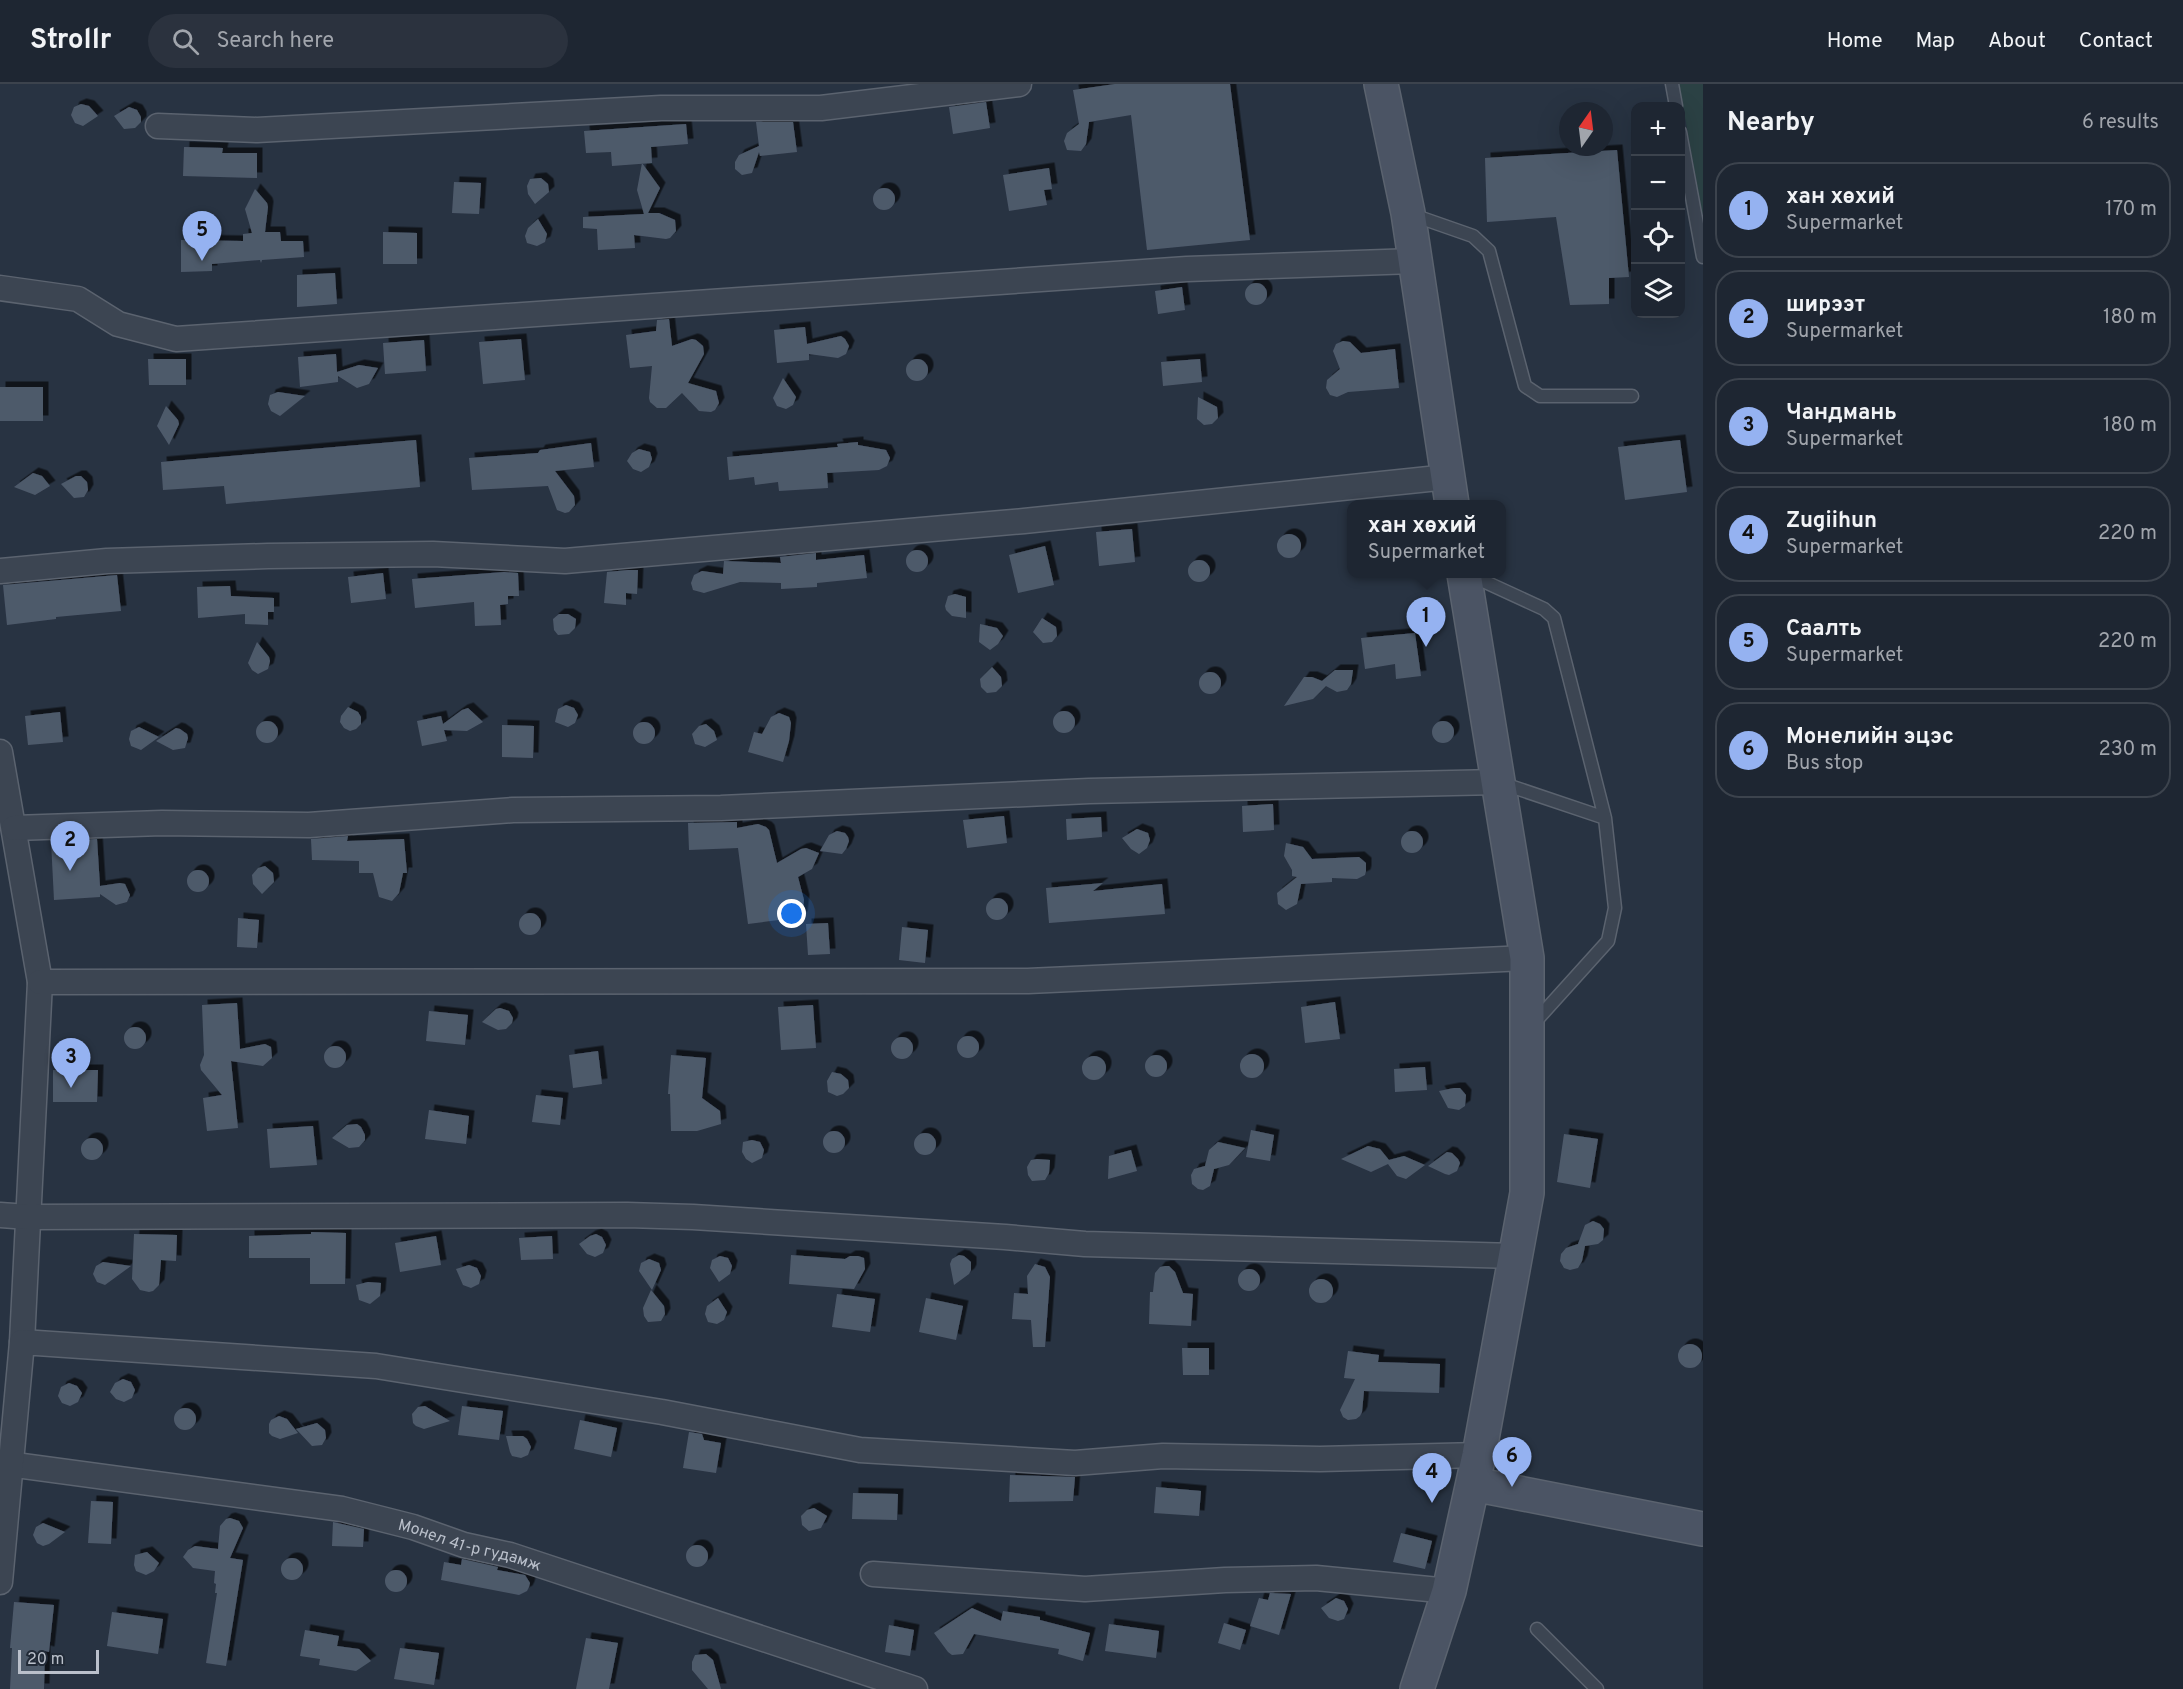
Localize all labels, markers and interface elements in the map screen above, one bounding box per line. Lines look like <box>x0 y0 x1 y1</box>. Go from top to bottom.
search box <box>148 14 568 68</box>
text: Strollr <box>30 23 112 59</box>
icon: search <box>169 25 202 58</box>
text: Search here <box>217 28 334 55</box>
text: Home <box>1827 28 1883 55</box>
text: Map <box>1916 28 1955 55</box>
text: About <box>1988 28 2046 55</box>
text: Contact <box>2079 28 2153 55</box>
north arrow <box>1559 102 1613 156</box>
map controls <box>1631 102 1685 318</box>
button: + <box>1631 102 1685 156</box>
text: Nearby <box>1727 107 1815 140</box>
text: 6 results <box>2082 110 2159 136</box>
button: − <box>1631 156 1685 210</box>
text: хан хөхий <box>1786 184 1895 211</box>
text: 1 <box>1745 197 1753 223</box>
text: 170 m <box>2105 197 2157 223</box>
button: locate <box>1631 210 1685 264</box>
text: Supermarket <box>1786 211 1903 237</box>
pin: 5 <box>182 212 222 261</box>
button: layers <box>1631 264 1685 318</box>
text: ширээт <box>1786 292 1865 319</box>
text: 2 <box>1742 305 1755 331</box>
text: 180 m <box>2103 305 2157 331</box>
text: Supermarket <box>1786 319 1903 345</box>
text: Чандмань <box>1786 400 1897 427</box>
text: 3 <box>1743 413 1755 439</box>
text: 180 m <box>2103 413 2157 439</box>
text: Supermarket <box>1786 427 1903 453</box>
popup <box>1347 500 1506 578</box>
text: Zugiihun <box>1786 508 1877 535</box>
text: хан хөхий <box>1368 513 1477 540</box>
text: 4 <box>1742 521 1755 547</box>
text: 220 m <box>2098 521 2157 547</box>
text: Supermarket <box>1786 535 1903 561</box>
text: Supermarket <box>1368 540 1485 566</box>
pin: 1 <box>1406 598 1446 647</box>
text: Саалть <box>1786 616 1862 643</box>
text: 5 <box>1742 629 1755 655</box>
text: 220 m <box>2098 629 2157 655</box>
text: Supermarket <box>1786 643 1903 669</box>
text: Монелийн эцэс <box>1786 724 1954 751</box>
text: 6 <box>1742 737 1755 763</box>
text: 230 m <box>2098 737 2157 763</box>
text: Bus stop <box>1786 751 1863 777</box>
pin: 2 <box>50 822 90 871</box>
your location <box>777 899 806 928</box>
pin: 3 <box>52 1038 90 1088</box>
pin: 6 <box>1492 1438 1532 1487</box>
pin: 4 <box>1412 1454 1452 1503</box>
street label: Монел 41-р гудамж <box>396 1516 544 1577</box>
scale bar <box>18 1647 99 1674</box>
text: 20 m <box>27 1650 64 1670</box>

